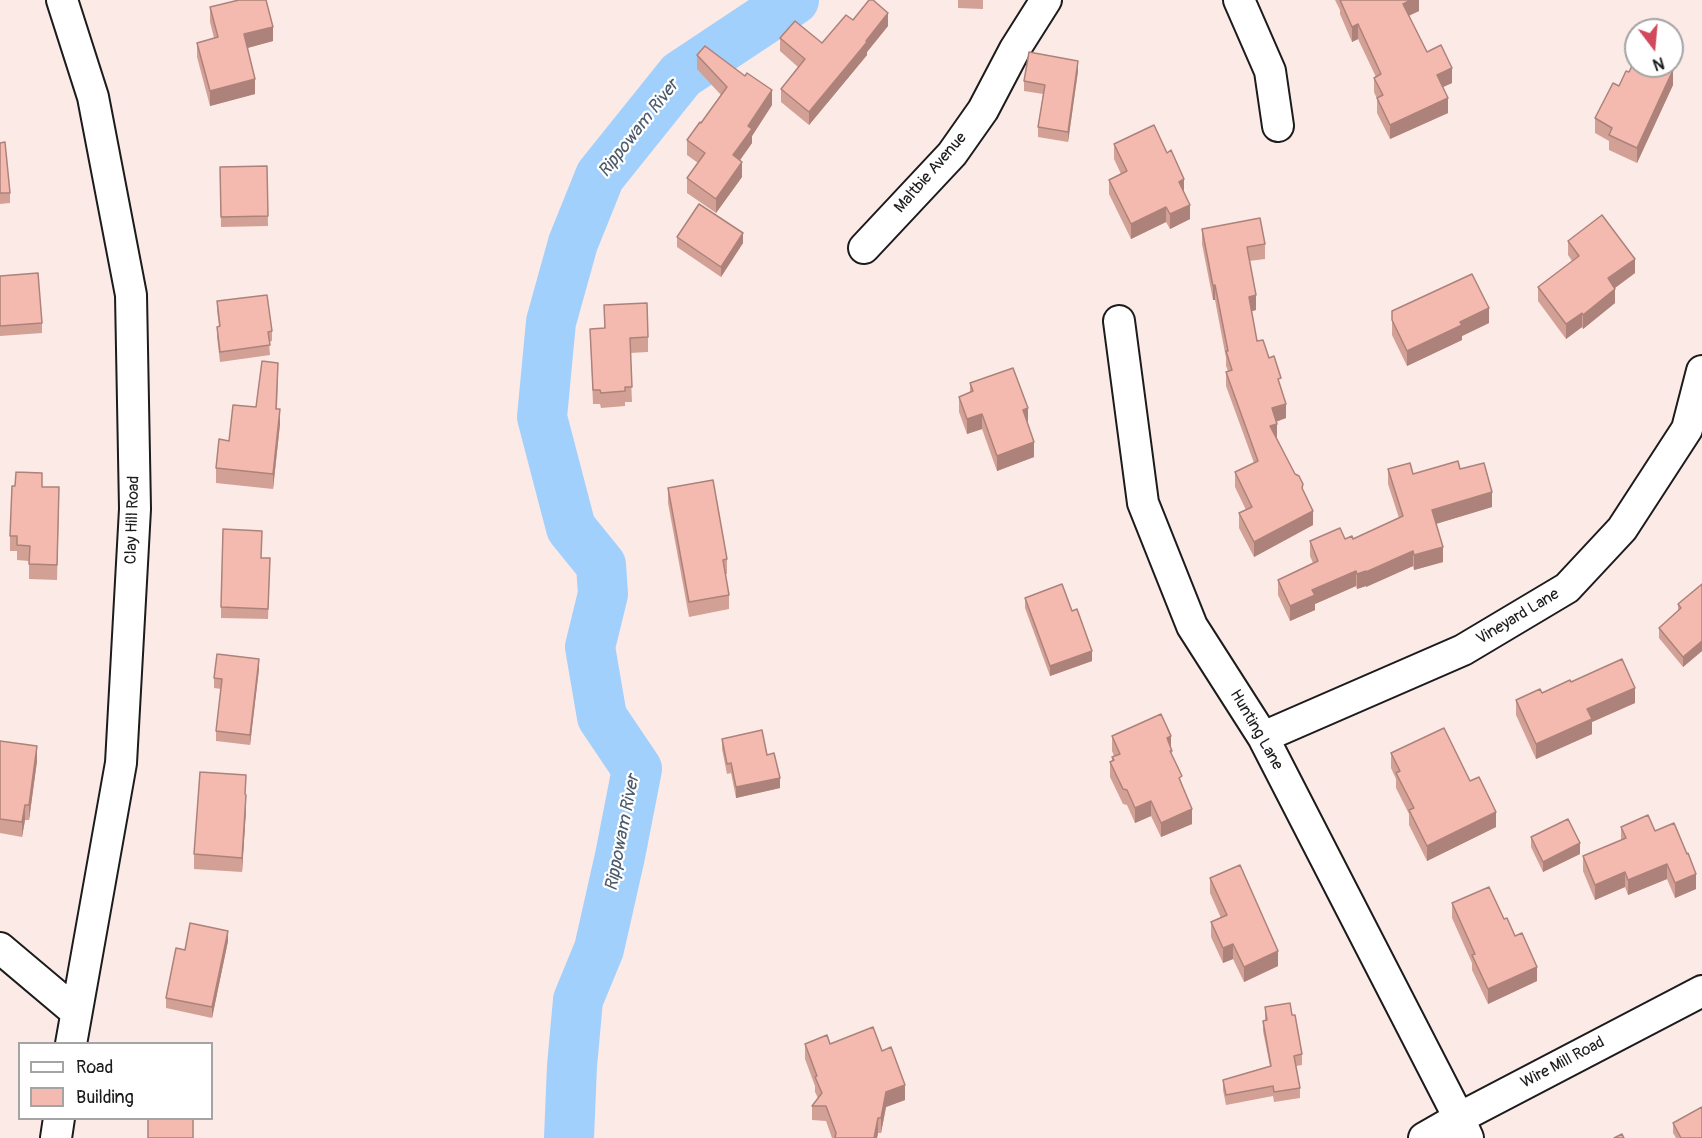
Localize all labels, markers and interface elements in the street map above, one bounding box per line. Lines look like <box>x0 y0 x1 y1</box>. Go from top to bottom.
north arrow <box>1624 18 1684 78</box>
text: N <box>1650 52 1666 74</box>
water label: Rippowam River <box>594 76 684 182</box>
street label: Maltbie Avenue <box>891 129 971 217</box>
street label: Clay Hill Road <box>122 475 144 565</box>
street label: Vineyard Lane <box>1473 585 1563 649</box>
street label: Hunting Lane <box>1225 686 1287 774</box>
water label: Rippowam River <box>601 773 645 893</box>
street label: Wire Mill Road <box>1518 1033 1608 1093</box>
legend <box>18 1042 213 1120</box>
text: Road <box>76 1056 113 1079</box>
text: Building <box>76 1086 134 1109</box>

